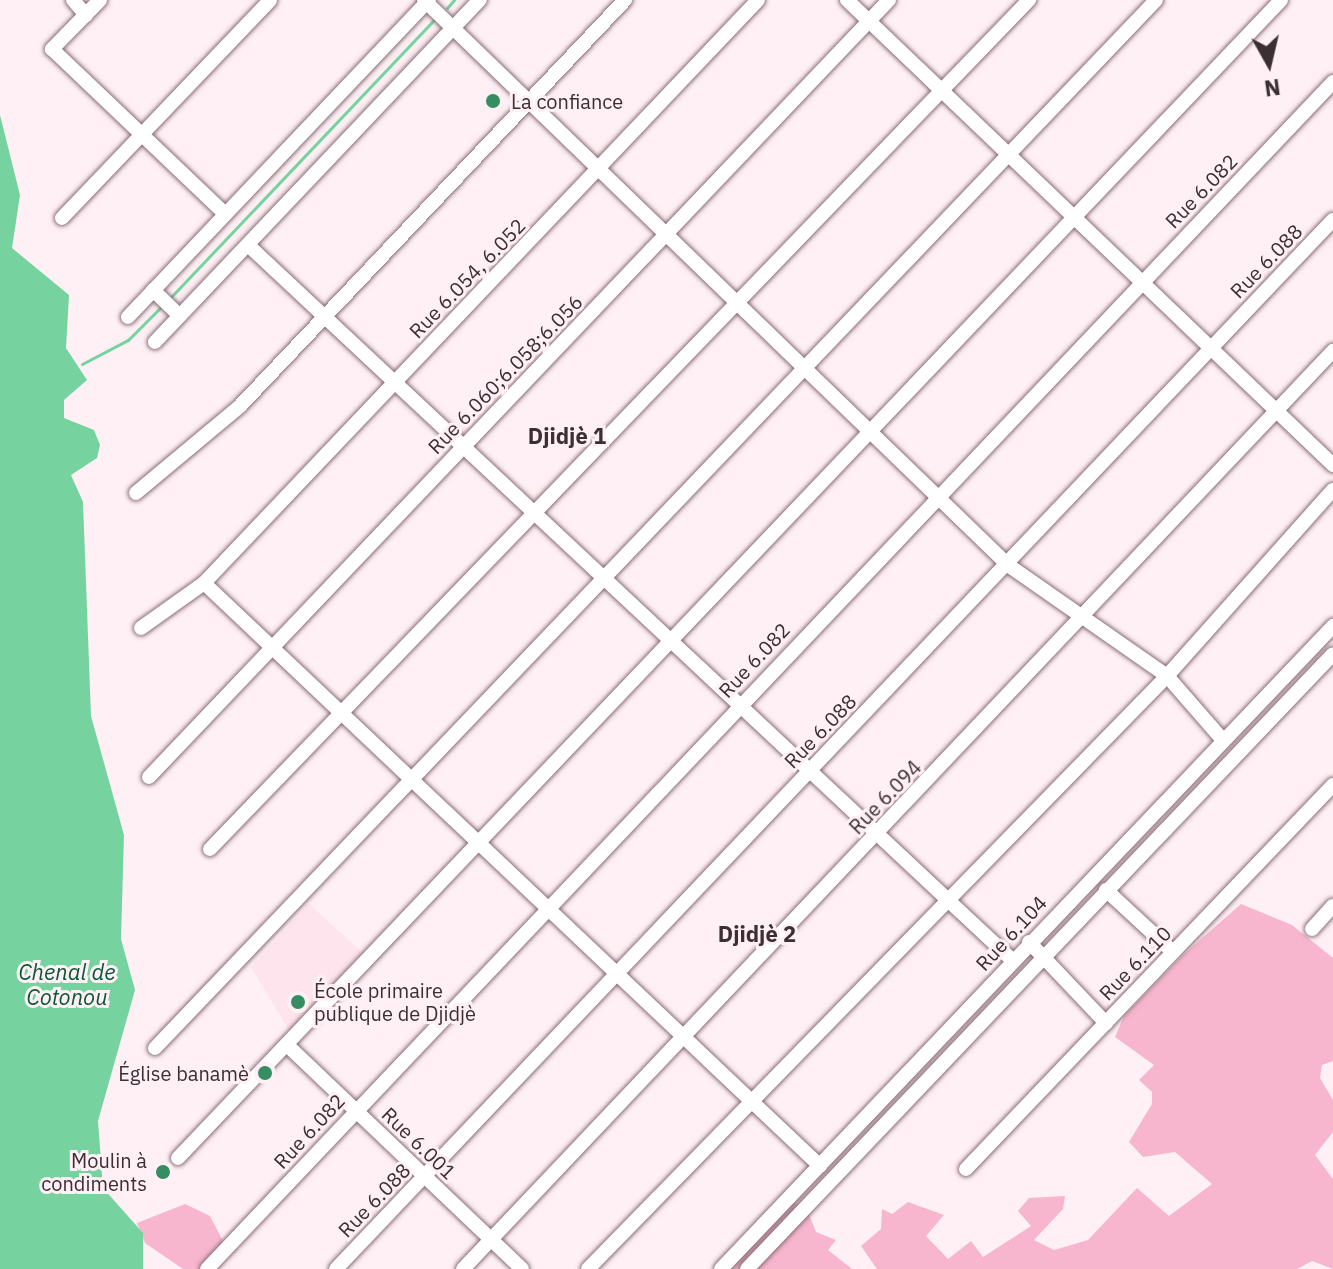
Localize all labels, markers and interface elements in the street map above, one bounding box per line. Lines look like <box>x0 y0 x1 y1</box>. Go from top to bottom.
north arrow <box>1229 24 1309 104</box>
text: N <box>1263 73 1282 104</box>
place label: La confiance <box>511 89 623 113</box>
marker: La confiance <box>482 90 504 112</box>
street label: Rue 6.082 <box>1160 149 1242 233</box>
street label: Rue 6.054, 6.052 <box>404 213 530 343</box>
street label: Rue 6.088 <box>1225 219 1307 303</box>
street label: Rue 6.060;6.058;6.056 <box>423 289 587 459</box>
district label: Djidjè 1 <box>528 423 606 449</box>
street label: Rue 6.082 <box>713 618 795 702</box>
street label: Rue 6.088 <box>779 689 861 773</box>
street label: Rue 6.094 <box>844 755 926 839</box>
street label: Rue 6.104 <box>970 891 1052 975</box>
district label: Djidjè 2 <box>718 921 796 947</box>
street label: Rue 6.110 <box>1094 921 1176 1005</box>
water label: Chenal de Cotonou <box>18 958 116 1010</box>
place label: École primaire publique de Djidjè <box>314 978 476 1025</box>
marker: École primaire publique de Djidjè <box>289 993 307 1011</box>
place label: Église banamè <box>118 1061 249 1085</box>
marker: Église banamè <box>256 1064 274 1082</box>
street label: Rue 6.082 <box>268 1089 350 1173</box>
street label: Rue 6.001 <box>377 1102 461 1184</box>
place label: Moulin à condiments <box>41 1148 147 1195</box>
street label: Rue 6.088 <box>333 1158 415 1242</box>
marker: Moulin à condiments <box>154 1163 172 1181</box>

